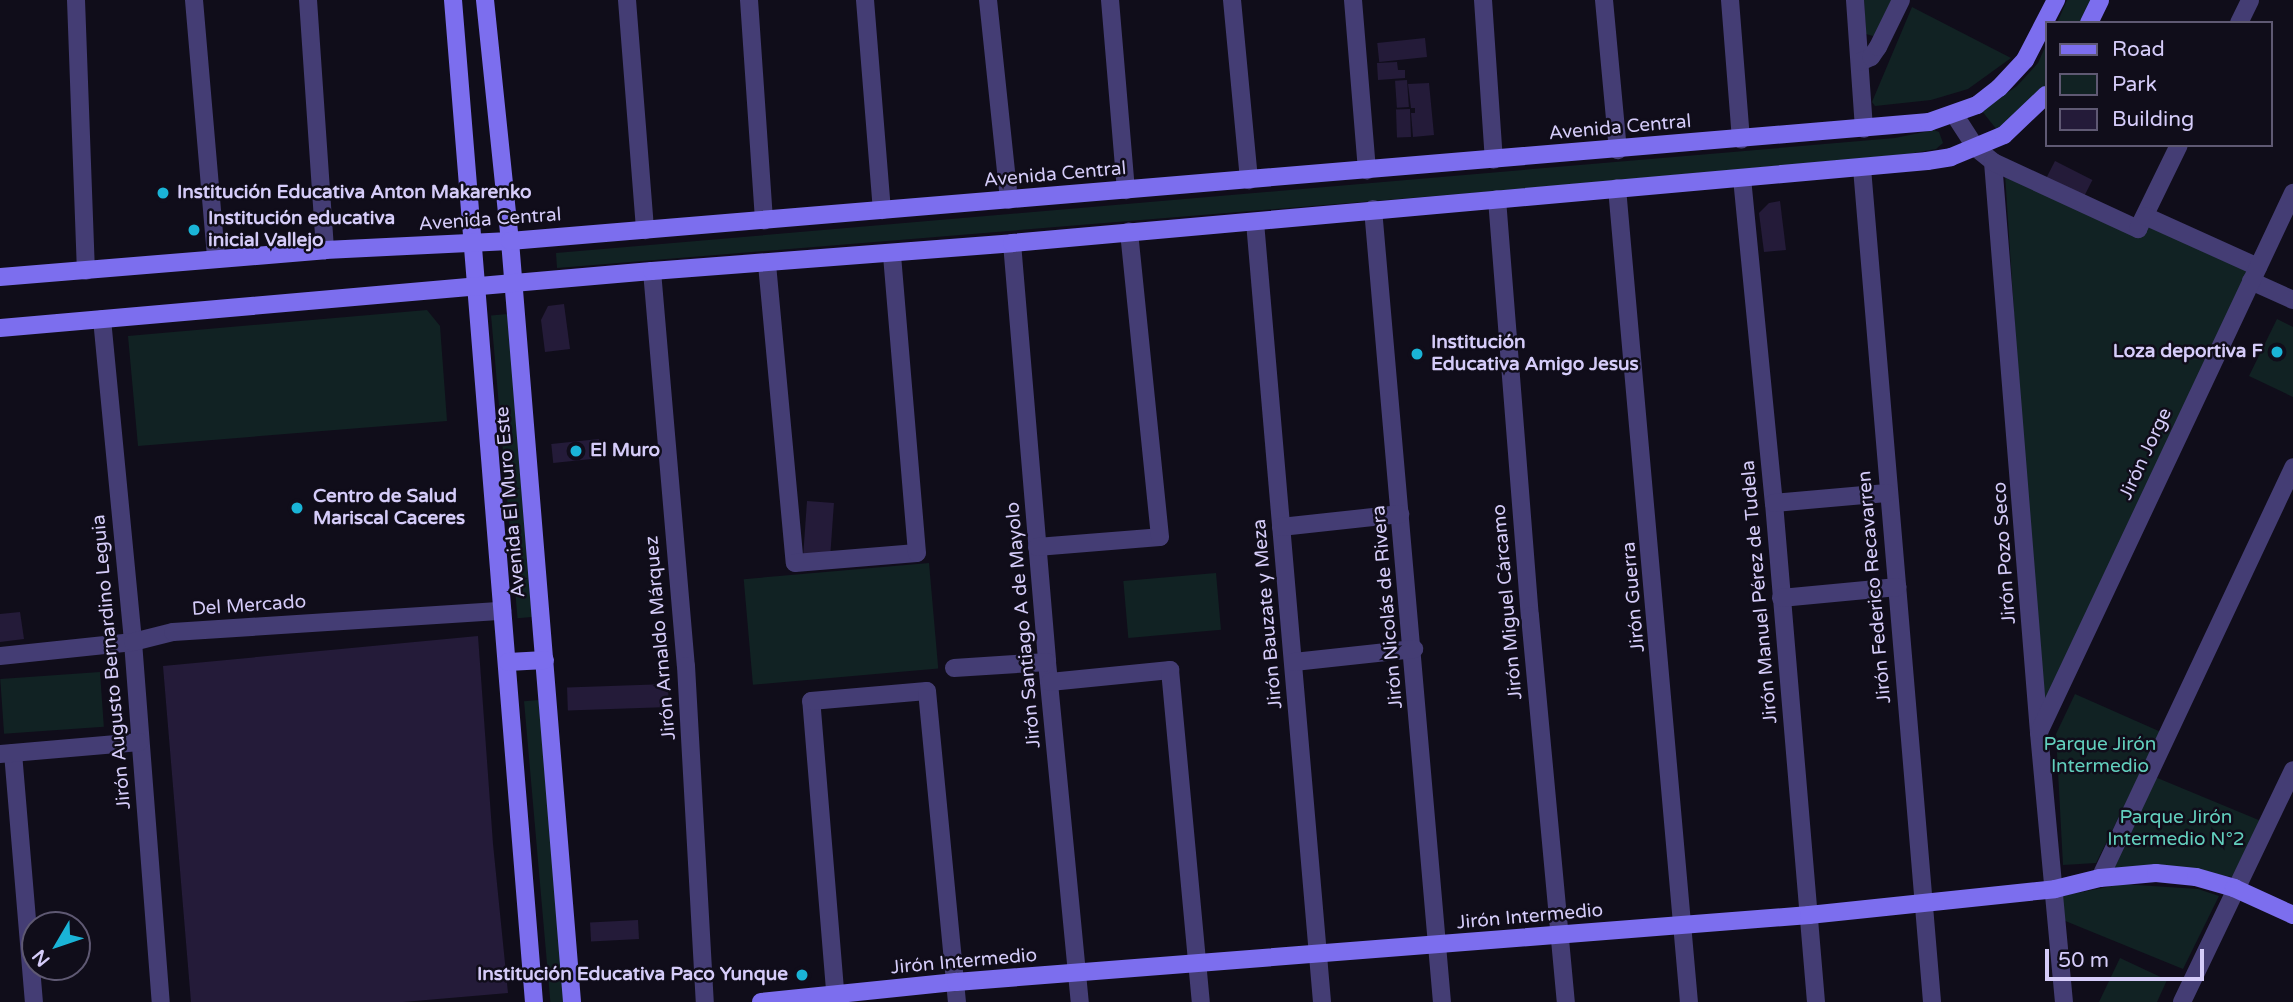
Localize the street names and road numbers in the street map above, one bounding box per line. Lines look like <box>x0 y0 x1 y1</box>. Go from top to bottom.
street label: Avenida Central <box>1548 110 1692 146</box>
street label: Avenida Central <box>983 157 1127 193</box>
street label: Avenida Central <box>418 204 562 236</box>
street label: Jirón Jorge <box>2115 404 2177 504</box>
street label: Avenida El Muro Este <box>491 405 531 599</box>
street label: Jirón Manuel Pérez de Tudela <box>1737 459 1783 725</box>
street label: Jirón Federico Recavarren <box>1853 470 1897 704</box>
street label: Jirón Pozo Seco <box>1989 481 2021 625</box>
street label: Jirón Santiago A de Mayolo <box>1002 501 1046 749</box>
street label: Jirón Miguel Cárcamo <box>1488 503 1528 701</box>
street label: Jirón Nicolás de Rivera <box>1368 504 1408 710</box>
street label: Jirón Augusto Bernardino Leguia <box>88 514 136 810</box>
street label: Jirón Bauzate y Meza <box>1248 518 1288 710</box>
street label: Jirón Arnaldo Márquez <box>641 535 681 741</box>
street label: Jirón Guerra <box>1618 541 1650 653</box>
street label: Del Mercado <box>191 591 307 621</box>
street label: Jirón Intermedio <box>1456 899 1604 935</box>
street label: Jirón Intermedio <box>890 944 1038 980</box>

